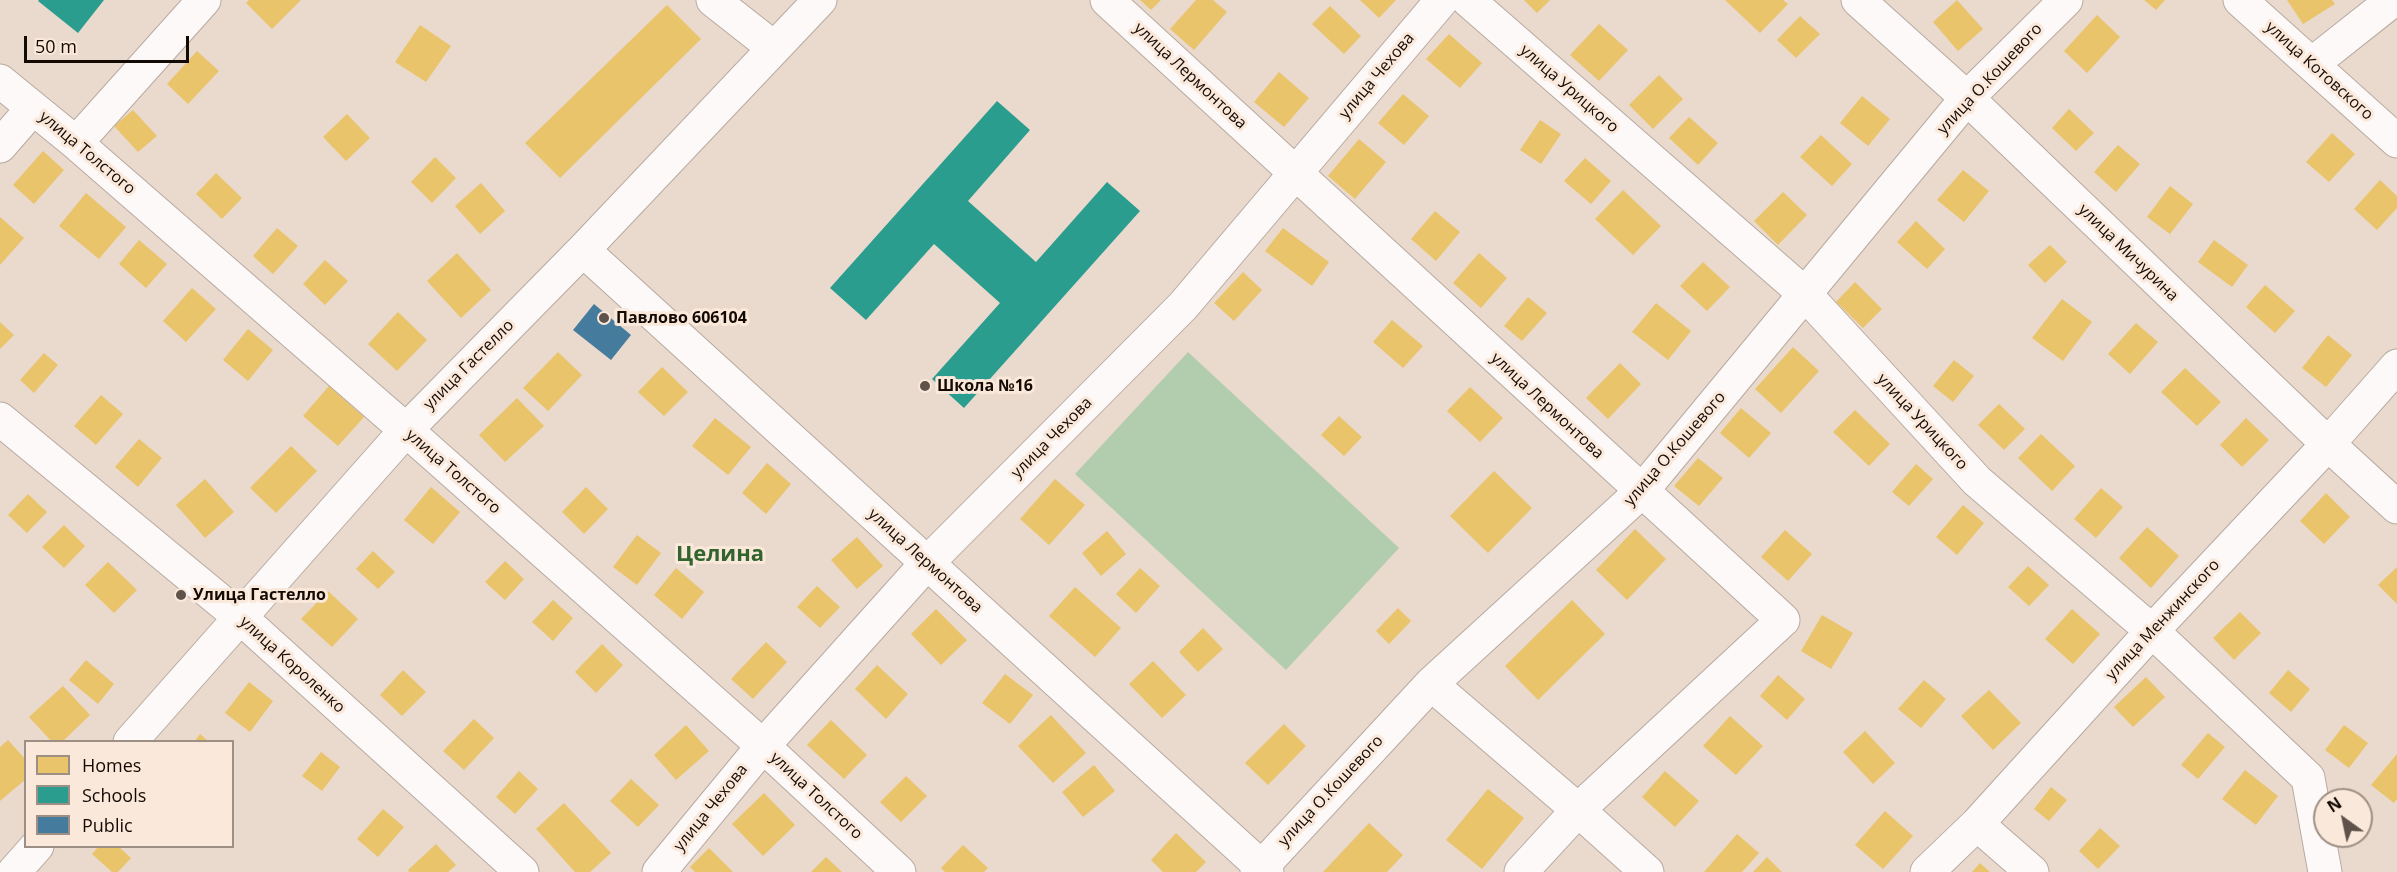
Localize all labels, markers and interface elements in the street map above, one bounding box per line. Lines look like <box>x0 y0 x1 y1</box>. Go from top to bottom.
street label: улица Котовского <box>2261 18 2377 124</box>
street label: улица Лермонтова <box>1130 19 1250 133</box>
street label: улица О.Кошевого <box>1934 19 2046 139</box>
scale bar <box>27 24 192 62</box>
street label: улица Чехова <box>1335 29 1419 123</box>
text: 50 m <box>35 34 77 58</box>
street label: улица Урицкого <box>1516 41 1622 137</box>
street label: улица Толстого <box>35 107 139 199</box>
street label: улица Мичурина <box>2074 200 2182 306</box>
place label: Павлово 606104 <box>616 308 747 328</box>
marker: Павлово 606104 <box>597 311 611 325</box>
street label: улица Гастелло <box>420 316 518 414</box>
street label: улица Лермонтова <box>1487 349 1607 463</box>
street label: улица Урицкого <box>1872 370 1972 474</box>
place label: Школа №16 <box>937 376 1033 396</box>
marker: Школа №16 <box>918 379 932 393</box>
street label: улица О.Кошевого <box>1620 388 1730 510</box>
street label: улица Чехова <box>1008 394 1096 482</box>
street label: улица Толстого <box>402 426 504 518</box>
street label: улица Лермонтова <box>864 505 986 617</box>
district label: Целина <box>676 542 764 568</box>
street label: улица Менжинского <box>2102 556 2224 684</box>
place label: Улица Гастелло <box>193 585 326 605</box>
marker: Улица Гастелло <box>174 588 188 602</box>
street label: улица Короленко <box>235 613 349 717</box>
street label: улица О.Кошевого <box>1275 731 1387 851</box>
legend <box>24 740 234 848</box>
street label: улица Толстого <box>766 748 866 844</box>
text: Homes <box>82 753 141 777</box>
street label: улица Чехова <box>670 761 752 855</box>
text: Schools <box>82 783 146 807</box>
north arrow <box>2313 788 2373 848</box>
text: N <box>2323 792 2346 817</box>
text: Public <box>82 813 133 837</box>

